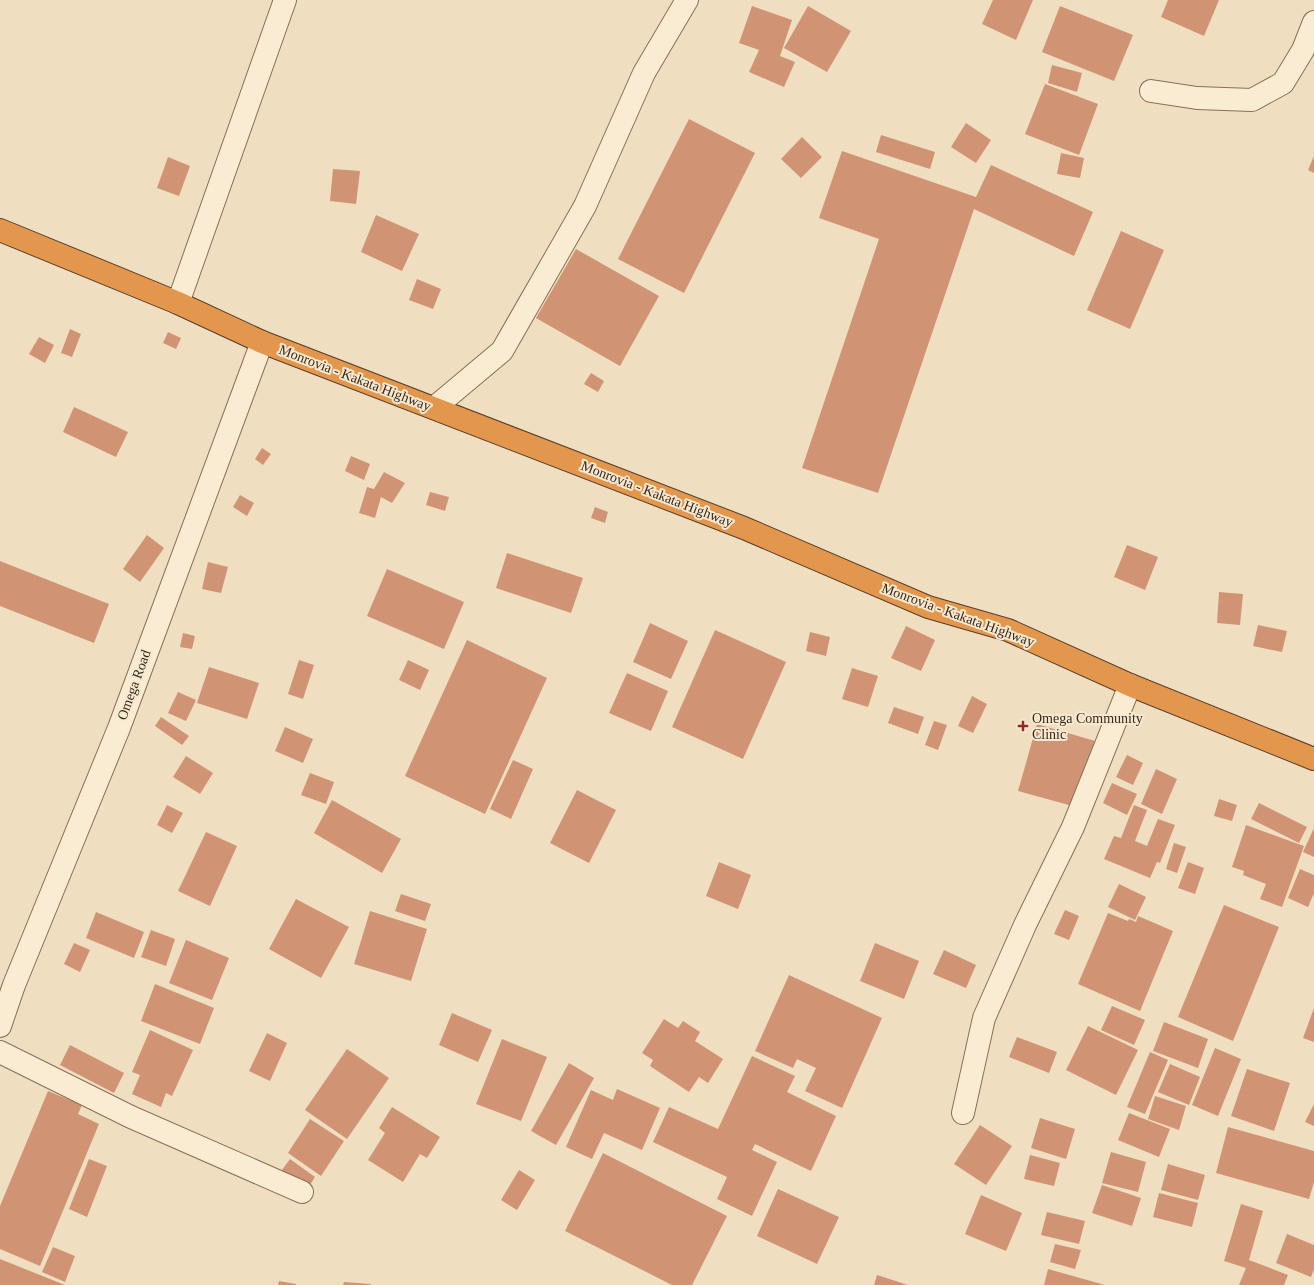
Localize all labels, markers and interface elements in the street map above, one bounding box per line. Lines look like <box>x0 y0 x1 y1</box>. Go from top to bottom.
street label: Monrovia - Kakata Highway <box>277 342 433 414</box>
street label: Monrovia - Kakata Highway <box>579 458 735 530</box>
street label: Monrovia - Kakata Highway <box>880 580 1036 650</box>
street label: Omega Road <box>114 648 154 722</box>
place label: Omega Community Clinic <box>1032 711 1143 742</box>
marker: Omega Community Clinic <box>1017 720 1029 732</box>

